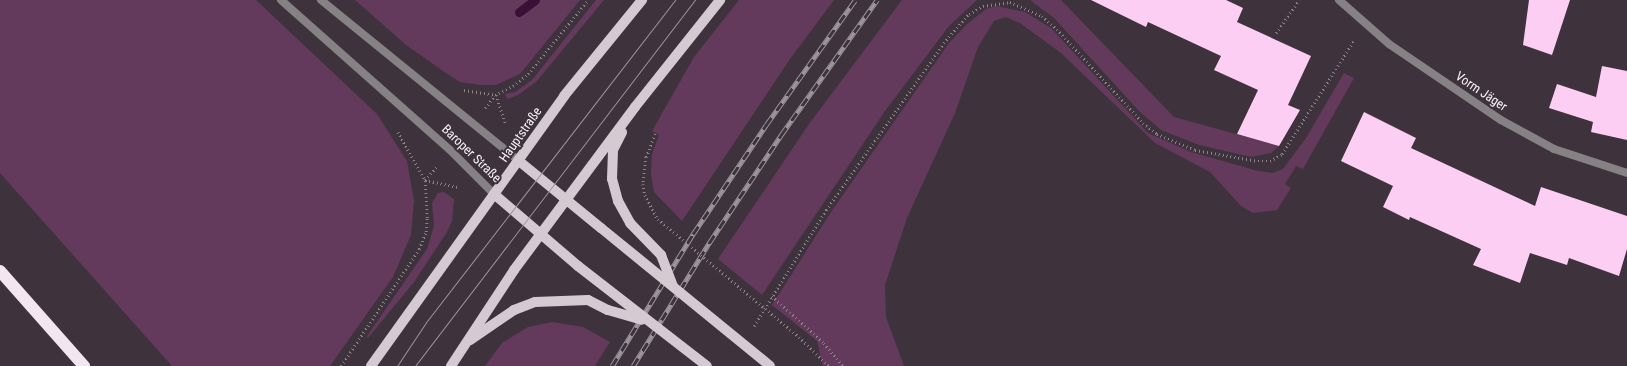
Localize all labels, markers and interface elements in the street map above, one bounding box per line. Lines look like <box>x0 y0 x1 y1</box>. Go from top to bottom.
street label: Vorm Jäger <box>1452 69 1510 115</box>
street label: Hauptstraße <box>496 105 546 165</box>
street label: Baroper Straße <box>438 122 504 186</box>

